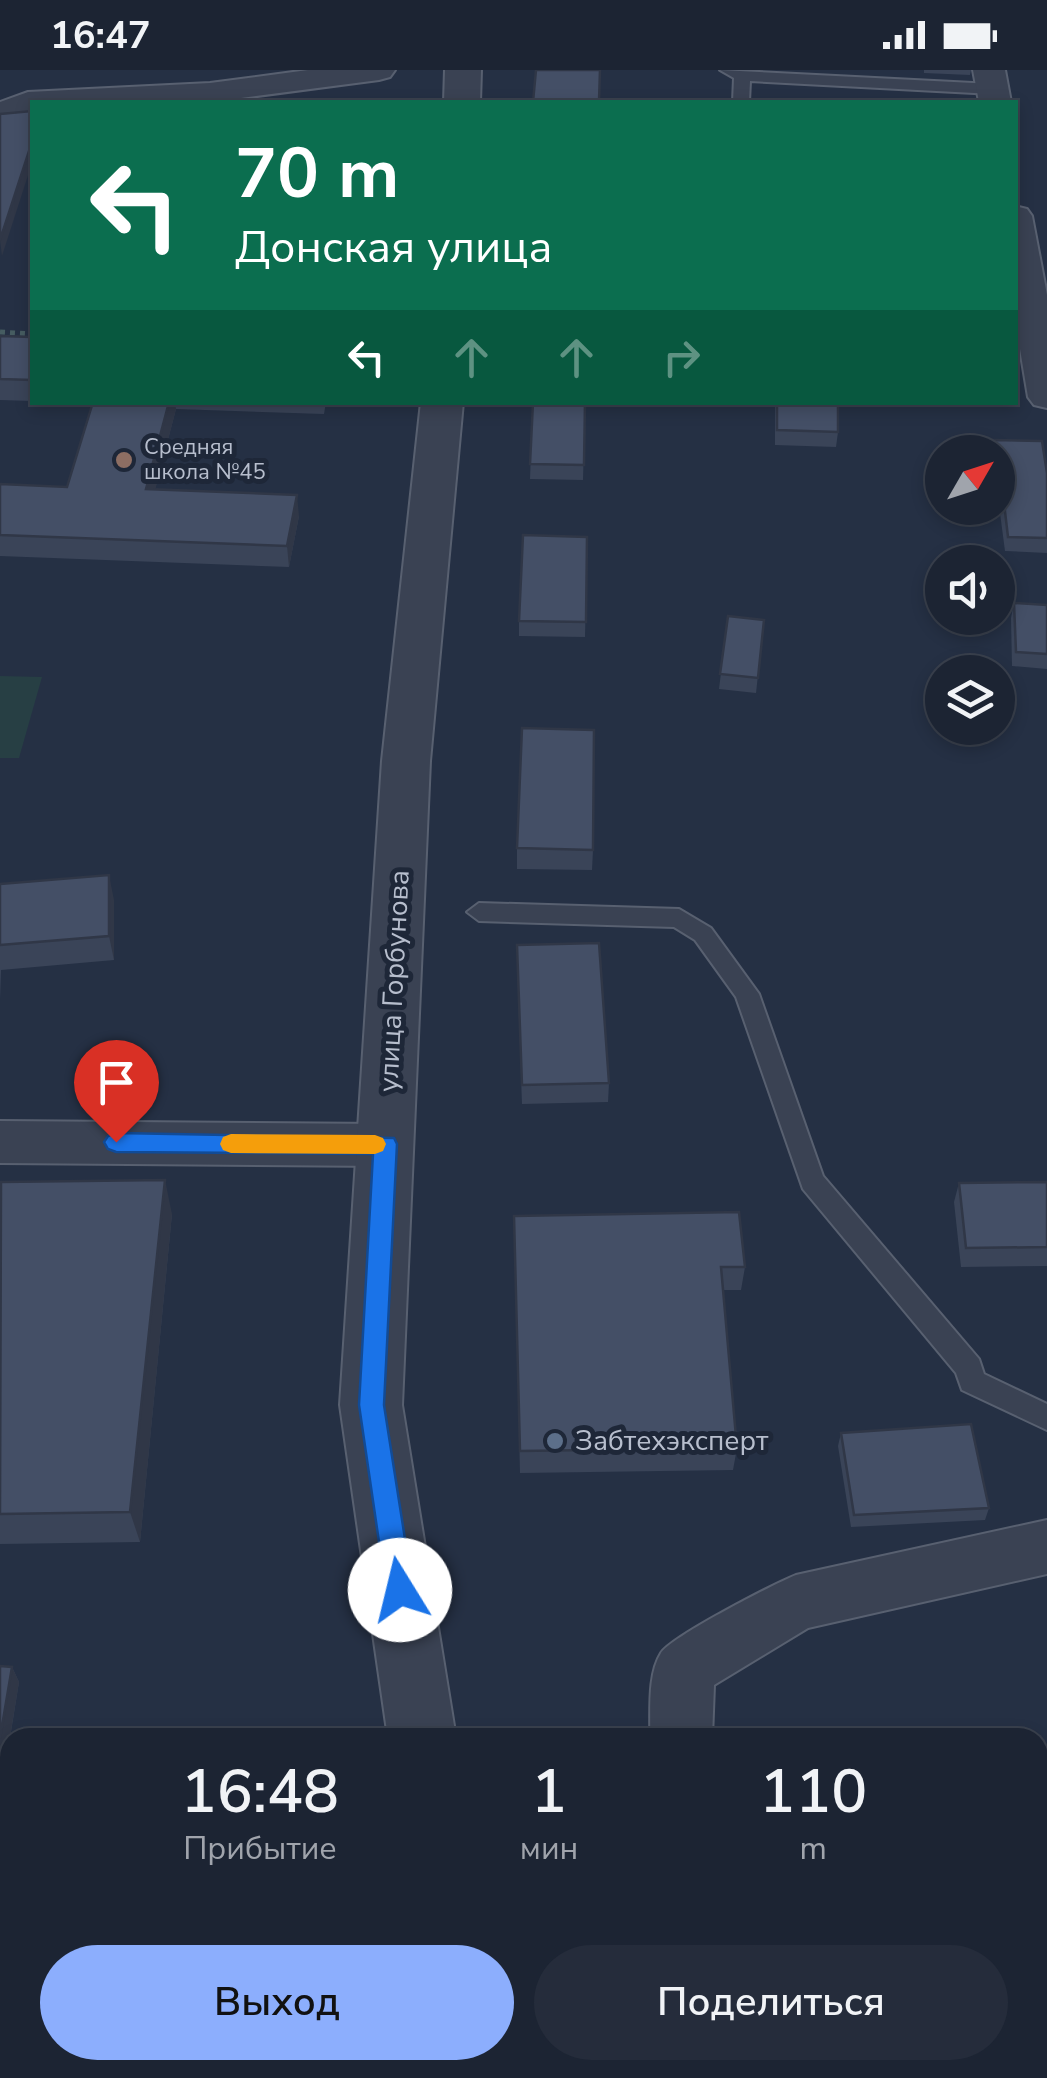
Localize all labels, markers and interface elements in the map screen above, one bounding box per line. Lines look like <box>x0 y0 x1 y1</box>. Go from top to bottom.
text: 16:47 <box>50 10 151 61</box>
text: 70 m <box>235 126 399 222</box>
icon: left <box>70 140 200 270</box>
text: Донская улица <box>235 217 552 278</box>
icon: left <box>339 330 394 385</box>
icon: ahead <box>444 330 499 385</box>
icon: ahead <box>549 330 604 385</box>
icon: right <box>654 330 709 385</box>
place label: Средняя школа №45 <box>144 432 266 487</box>
north arrow <box>925 435 1015 525</box>
map controls <box>925 435 1015 745</box>
marker: Средняя школа №45 <box>113 449 135 471</box>
button: sound <box>925 545 1015 635</box>
button: layers <box>925 655 1015 745</box>
street label: улица Горбунова <box>369 869 419 1093</box>
pin <box>74 1040 159 1143</box>
icon: arrive <box>89 1055 144 1110</box>
place label: Забтехэксперт <box>575 1422 769 1460</box>
marker: Забтехэксперт <box>544 1430 566 1452</box>
position arrow <box>348 1538 452 1642</box>
text: 16:48 <box>181 1751 339 1833</box>
text: 1 <box>531 1751 567 1833</box>
text: 110 <box>759 1751 867 1833</box>
text: Прибытие <box>183 1827 337 1870</box>
text: мин <box>520 1827 578 1870</box>
text: m <box>799 1827 827 1870</box>
button: Выход <box>40 1945 514 2060</box>
button: Поделиться <box>534 1945 1008 2060</box>

